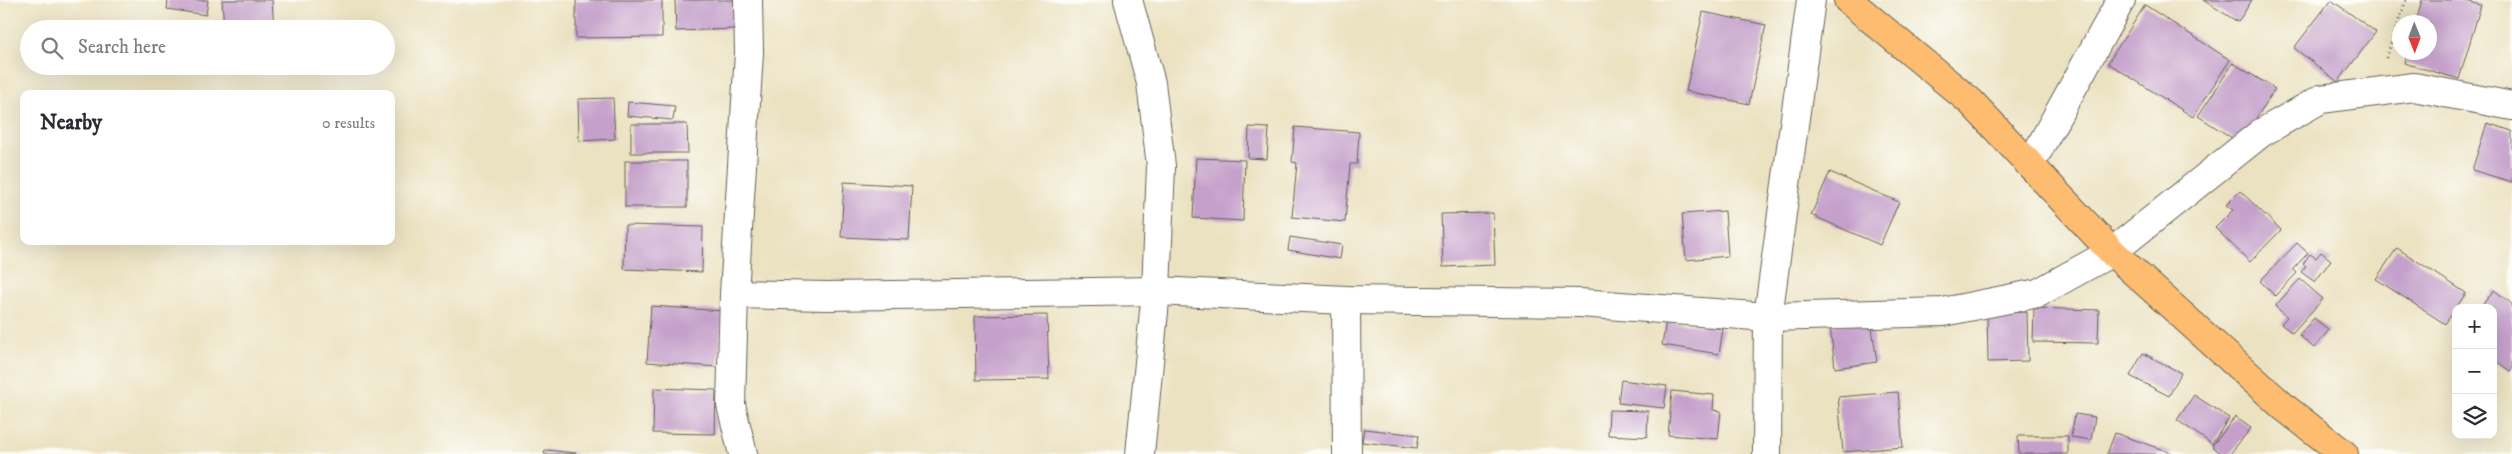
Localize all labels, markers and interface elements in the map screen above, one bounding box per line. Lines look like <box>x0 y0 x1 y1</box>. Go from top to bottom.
north arrow <box>2392 15 2437 60</box>
search box <box>20 20 395 75</box>
icon: search <box>38 34 66 62</box>
text: Search here <box>78 36 166 59</box>
text: Nearby <box>40 110 102 136</box>
text: 0 results <box>322 113 375 133</box>
map controls <box>2452 304 2497 439</box>
button: + <box>2452 304 2497 349</box>
button: − <box>2452 349 2497 394</box>
button: layers <box>2452 394 2497 439</box>

